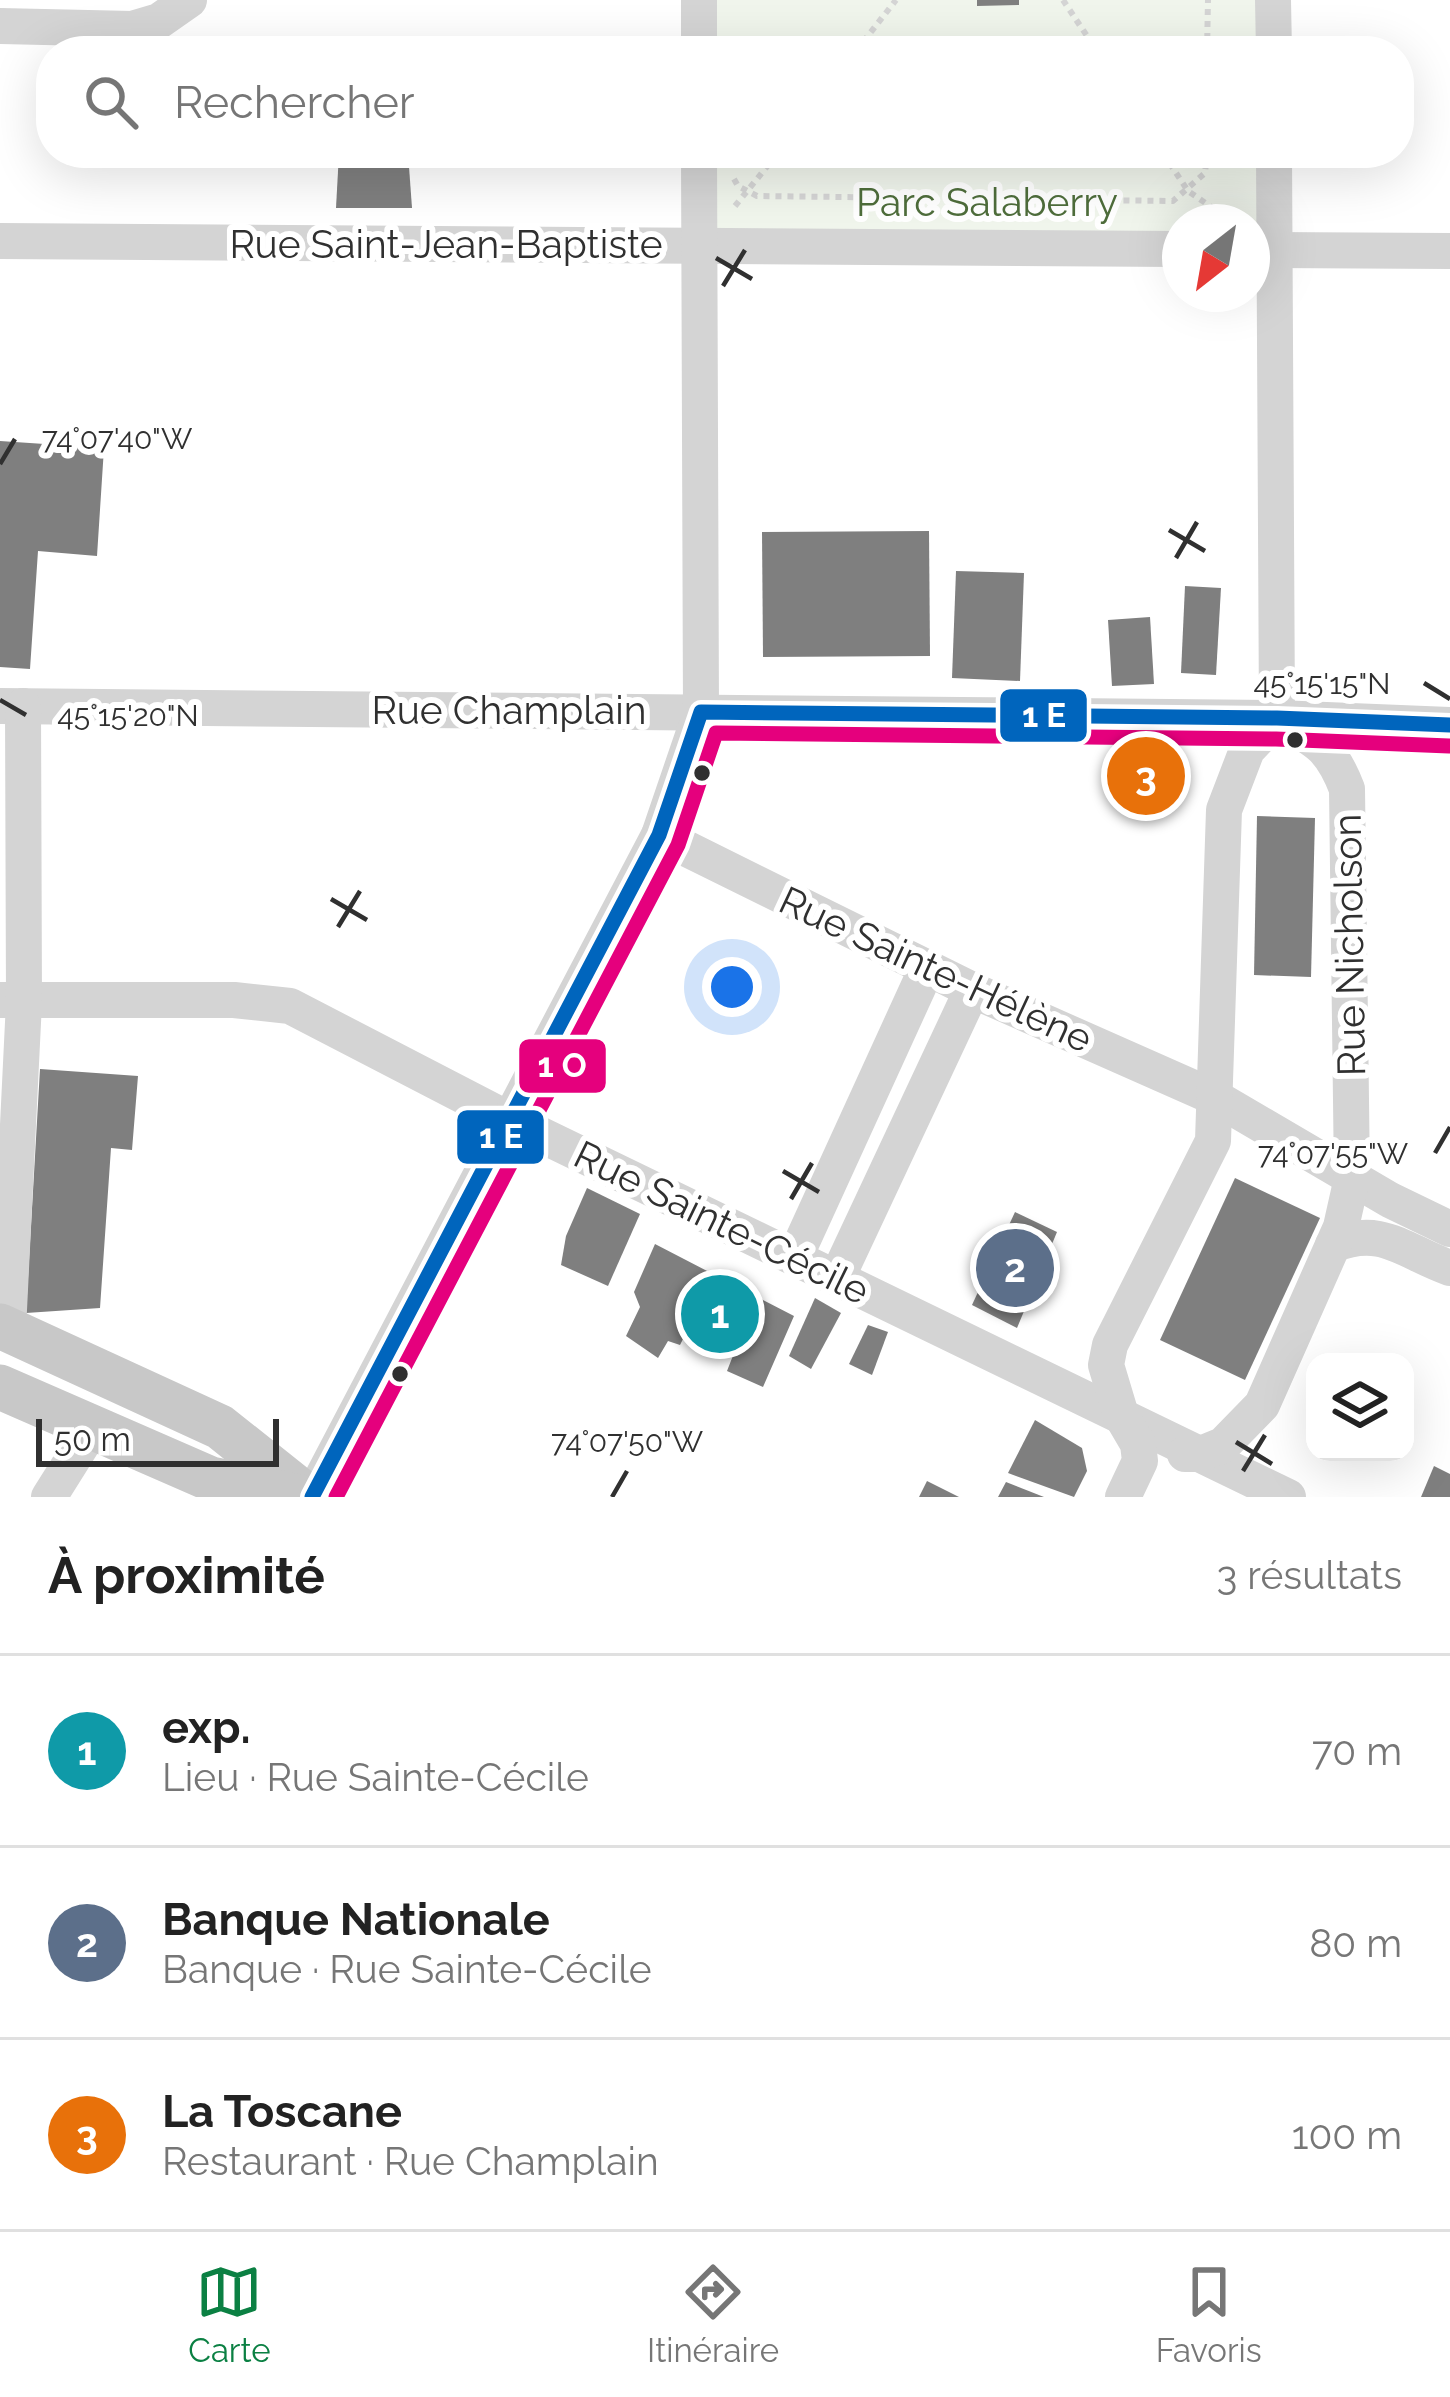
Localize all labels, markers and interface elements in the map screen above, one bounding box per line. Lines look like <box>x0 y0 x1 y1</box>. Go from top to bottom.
search box <box>36 36 1414 168</box>
icon: search <box>78 69 144 135</box>
text: Rechercher <box>174 76 415 129</box>
park label: Parc Salaberry <box>856 179 1118 225</box>
north arrow <box>1162 204 1270 312</box>
street label: Rue Saint-Jean-Baptiste <box>229 221 663 267</box>
text: 74°07'40"W <box>42 421 193 456</box>
text: 45°15'15"N <box>1254 666 1390 701</box>
street label: Rue Champlain <box>372 687 646 733</box>
line badge: 1 E <box>998 687 1089 744</box>
text: 1 E <box>1022 696 1066 735</box>
text: 45°15'20"N <box>57 698 199 733</box>
unlabelled marker <box>1284 729 1306 751</box>
pin: 3 <box>1107 731 1185 821</box>
unlabelled marker <box>691 762 713 784</box>
street label: Rue Nicholson <box>1324 813 1374 1077</box>
street label: Rue Sainte-Hélène <box>772 876 1100 1062</box>
your location <box>702 957 762 1017</box>
line badge: 1 O <box>517 1037 608 1095</box>
text: 1 O <box>537 1046 587 1085</box>
line badge: 1 E <box>455 1108 546 1166</box>
text: 1 E <box>479 1117 523 1156</box>
street label: Rue Sainte-Cécile <box>567 1131 877 1313</box>
text: 74°07'55"W <box>1258 1136 1409 1171</box>
pin: 2 <box>976 1223 1054 1313</box>
pin: 1 <box>681 1269 759 1359</box>
map controls <box>1306 1353 1414 1461</box>
button: layers <box>1306 1353 1414 1461</box>
unlabelled marker <box>389 1363 411 1385</box>
scale bar <box>36 1413 279 1466</box>
text: 50 m <box>54 1420 131 1459</box>
text: 74°07'50"W <box>551 1424 704 1459</box>
text: À proximité <box>48 1545 325 1605</box>
text: 3 résultats <box>1217 1552 1402 1598</box>
text: exp. <box>162 1701 251 1754</box>
text: 1 <box>77 1728 97 1774</box>
text: 70 m <box>1312 1728 1402 1774</box>
text: Lieu · Rue Sainte-Cécile <box>162 1754 589 1800</box>
text: Banque Nationale <box>162 1893 550 1946</box>
text: 2 <box>76 1920 98 1966</box>
text: 80 m <box>1309 1920 1402 1966</box>
text: Banque · Rue Sainte-Cécile <box>162 1946 652 1992</box>
text: La Toscane <box>162 2085 402 2138</box>
text: 3 <box>76 2112 98 2158</box>
text: 100 m <box>1292 2112 1402 2158</box>
text: Restaurant · Rue Champlain <box>162 2138 659 2184</box>
tab: Carte <box>188 2259 271 2370</box>
tab: Itinéraire <box>647 2259 779 2370</box>
tab: Favoris <box>1156 2259 1262 2370</box>

